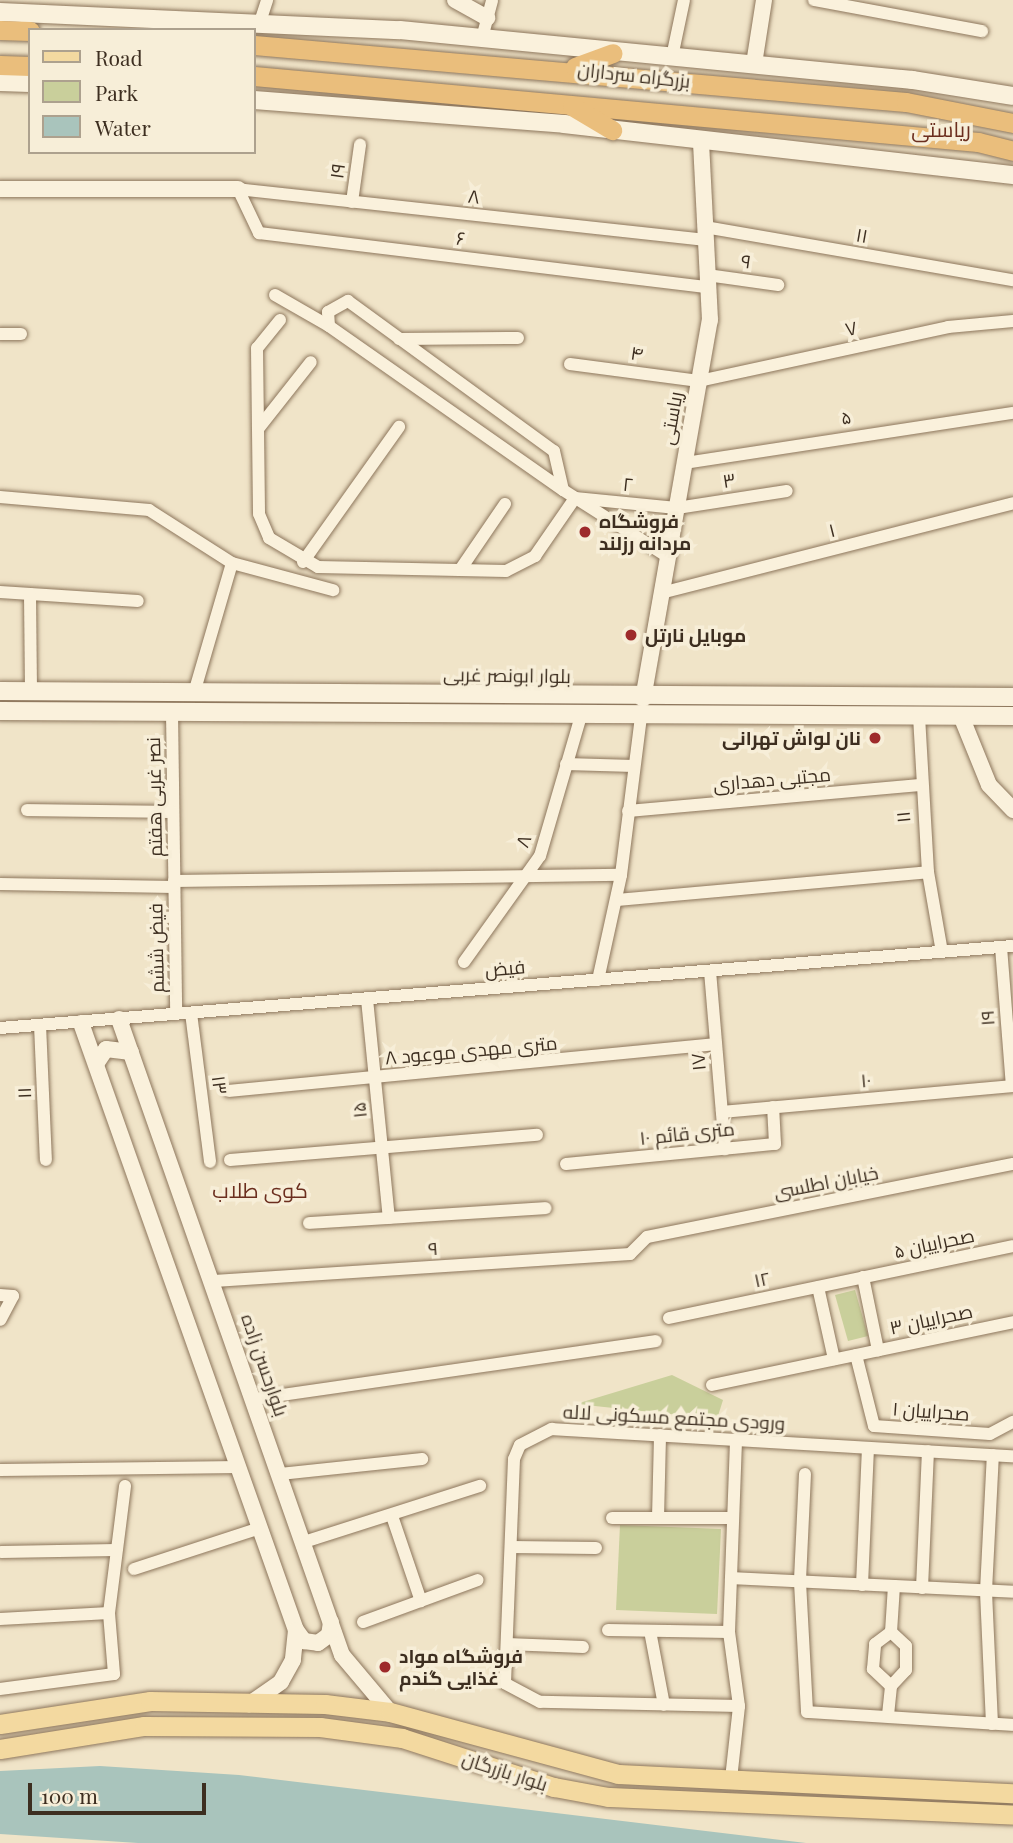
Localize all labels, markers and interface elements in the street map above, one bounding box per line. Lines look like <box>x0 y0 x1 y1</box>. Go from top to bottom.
legend <box>28 28 256 154</box>
text: Road <box>95 43 143 71</box>
street label: بزرگراه سرداران <box>576 58 692 92</box>
text: Park <box>95 78 138 106</box>
text: Water <box>95 113 151 141</box>
district label: ریاستی <box>911 115 971 141</box>
street label: ۱۹ <box>325 162 349 180</box>
street label: ۸ <box>467 184 481 208</box>
street label: ۱۱ <box>854 223 870 247</box>
street label: ۶ <box>455 226 467 250</box>
street label: ۹ <box>740 249 752 273</box>
street label: ۷ <box>843 316 859 340</box>
street label: ۴ <box>629 341 645 365</box>
street label: ریاستی <box>655 390 687 446</box>
street label: ۵ <box>839 405 853 429</box>
street label: ۳ <box>721 468 737 492</box>
street label: ۲ <box>622 472 634 496</box>
place label: فروشگاه مردانه رزلند <box>599 510 691 554</box>
street label: ۱ <box>826 518 838 542</box>
marker: فروشگاه مردانه رزلند <box>577 524 593 540</box>
place label: موبایل نارتل <box>645 624 746 646</box>
marker: موبایل نارتل <box>623 627 639 643</box>
street label: بلوار ابونصر غربی <box>443 662 571 688</box>
place label: نان لواش تهرانی <box>722 727 861 749</box>
marker: نان لواش تهرانی <box>867 730 883 746</box>
street label: نصر غربی هفتم <box>142 737 166 857</box>
street label: مجتبی دهداری <box>712 763 832 795</box>
street label: ۱۱ <box>891 810 915 824</box>
street label: ۸ <box>510 831 536 851</box>
street label: فیض ششم <box>144 903 168 993</box>
street label: فیض <box>484 955 526 981</box>
street label: ۱۹ <box>975 1009 999 1027</box>
street label: ۸ متری مهدی موعود <box>384 1031 558 1069</box>
street label: ۱۷ <box>686 1052 710 1072</box>
street label: ۱۰ <box>860 1068 872 1092</box>
street label: ۱۳ <box>208 1074 232 1096</box>
street label: ۱۱ <box>12 1087 36 1099</box>
street label: ۱۵ <box>347 1101 371 1119</box>
street label: ۱۰ متری قائم <box>638 1117 736 1149</box>
street label: خيابان اطلسى <box>772 1161 880 1203</box>
district label: کوی طلاب <box>212 1176 308 1202</box>
street label: ۵ صحراییان <box>892 1223 976 1263</box>
street label: ۹ <box>427 1236 439 1260</box>
street label: ۱۲ <box>752 1266 772 1292</box>
street label: صحراییان ۳ <box>887 1299 975 1339</box>
street label: بلوارحسن زاده <box>237 1311 293 1419</box>
street label: صحراییان ۱ <box>892 1397 970 1425</box>
street label: ورودی مجتمع مسکونی لاله <box>562 1400 786 1434</box>
place label: فروشگاه مواد غذایی گندم <box>399 1645 523 1689</box>
marker: فروشگاه مواد غذایی گندم <box>377 1659 393 1675</box>
street label: بلوار بازرگان <box>459 1746 551 1796</box>
scale bar <box>32 1770 210 1814</box>
text: 100 m <box>41 1781 98 1809</box>

